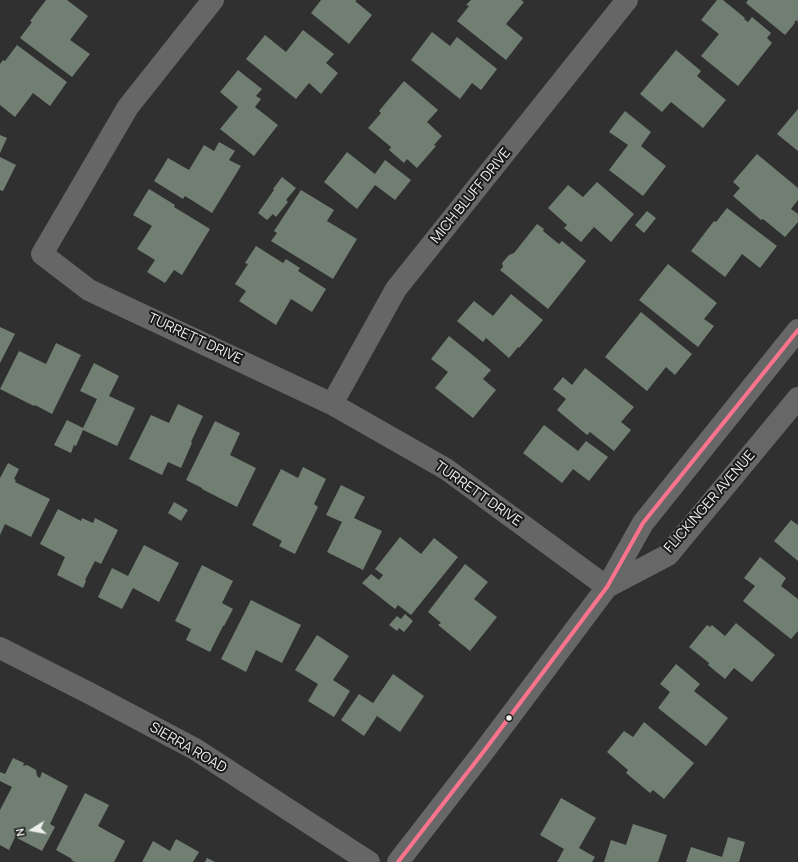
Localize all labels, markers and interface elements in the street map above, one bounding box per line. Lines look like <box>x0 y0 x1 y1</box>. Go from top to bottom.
street label: MICH BLUFF DRIVE <box>427 145 515 247</box>
street label: TURRETT DRIVE <box>145 310 245 368</box>
street label: FLICKINGER AVENUE <box>661 447 759 557</box>
street label: TURRETT DRIVE <box>431 458 525 530</box>
unlabelled marker <box>504 713 514 723</box>
street label: SIERRA ROAD <box>146 719 230 777</box>
north arrow <box>12 810 52 850</box>
text: N <box>12 827 28 838</box>

